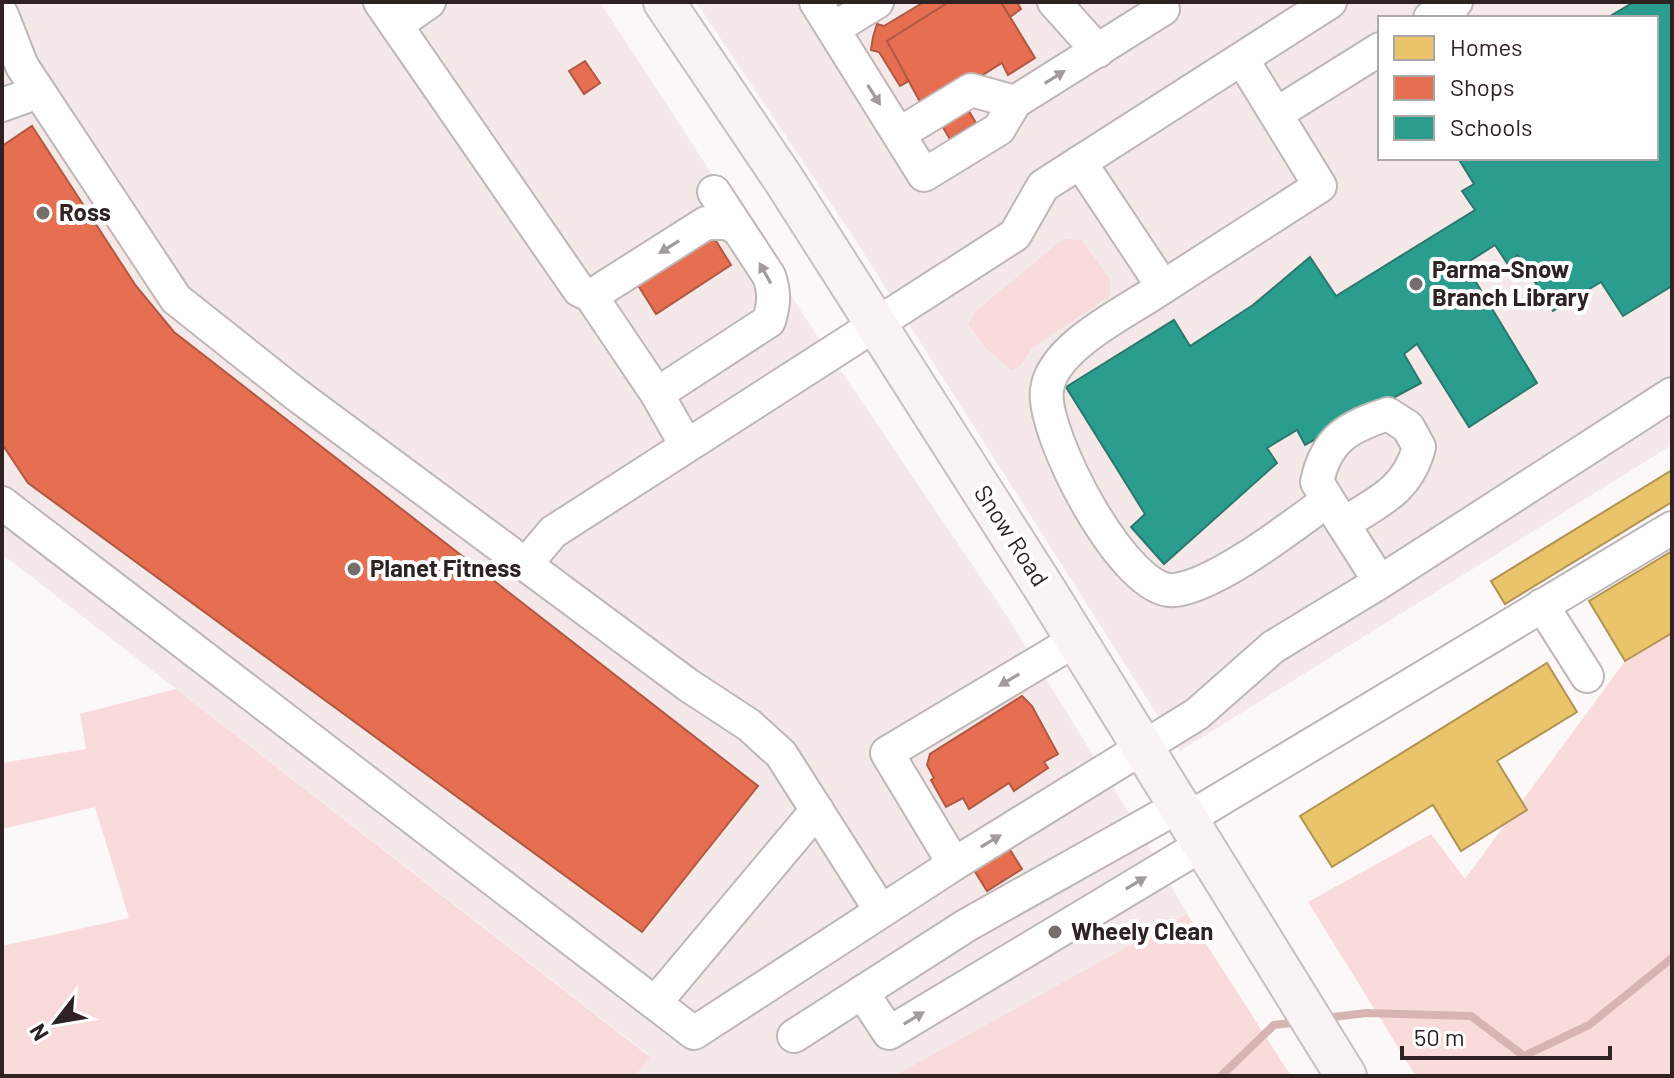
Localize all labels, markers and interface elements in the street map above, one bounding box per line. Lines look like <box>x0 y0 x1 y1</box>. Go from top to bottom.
legend <box>1378 16 1658 160</box>
text: Homes <box>1450 32 1523 61</box>
one-way arrow <box>1044 71 1066 85</box>
text: Shops <box>1450 72 1515 101</box>
one-way arrow <box>867 84 881 106</box>
text: Schools <box>1450 112 1533 141</box>
place label: Ross <box>59 197 111 226</box>
marker: Ross <box>34 204 52 222</box>
one-way arrow <box>658 240 680 254</box>
place label: Parma-Snow Branch Library <box>1432 254 1589 311</box>
one-way arrow <box>759 262 773 284</box>
marker: Parma-Snow Branch Library <box>1407 275 1425 293</box>
street label: Snow Road <box>969 479 1056 591</box>
place label: Planet Fitness <box>370 553 521 582</box>
marker: Planet Fitness <box>345 560 363 578</box>
one-way arrow <box>998 673 1020 687</box>
one-way arrow <box>980 835 1002 849</box>
one-way arrow <box>1125 877 1147 891</box>
place label: Wheely Clean <box>1071 916 1213 945</box>
marker: Wheely Clean <box>1046 923 1064 941</box>
north arrow <box>16 982 96 1062</box>
scale bar <box>1402 1010 1610 1060</box>
one-way arrow <box>903 1012 925 1026</box>
text: N <box>23 1020 53 1046</box>
text: 50 m <box>1414 1022 1465 1051</box>

